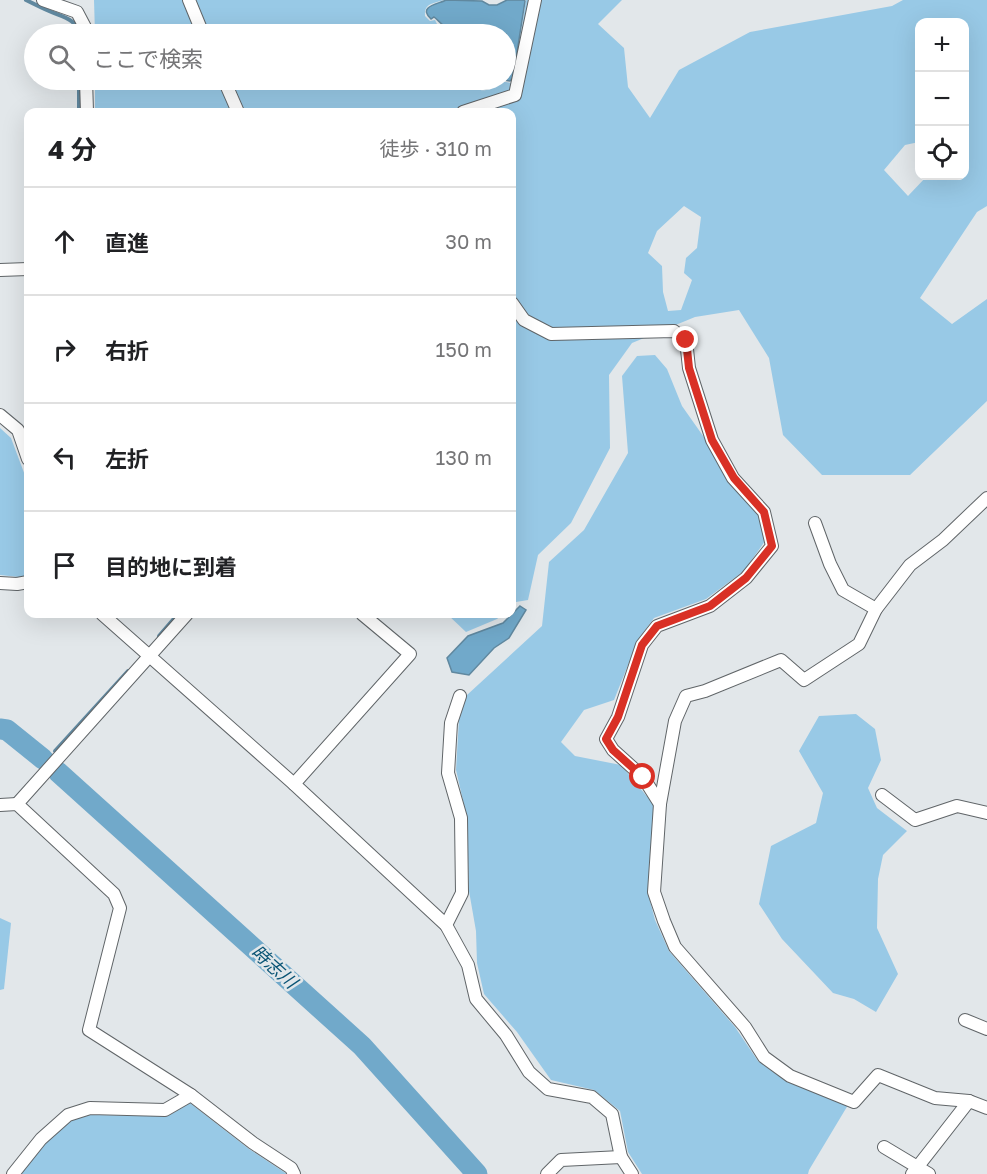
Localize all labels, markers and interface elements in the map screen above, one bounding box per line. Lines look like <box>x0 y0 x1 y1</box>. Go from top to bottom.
map controls <box>915 18 969 180</box>
button: + <box>915 18 969 72</box>
search box <box>24 24 516 90</box>
icon: search <box>45 41 78 74</box>
text: ここで検索 <box>93 45 203 72</box>
button: − <box>915 72 969 126</box>
button: locate <box>915 126 969 180</box>
text: 4 分 <box>48 134 97 165</box>
text: 徒歩 · 310 m <box>380 136 492 160</box>
icon: ahead <box>48 225 81 258</box>
text: 直進 <box>105 229 149 256</box>
text: 30 m <box>445 229 492 253</box>
route end <box>672 326 698 352</box>
icon: right <box>48 333 81 366</box>
text: 右折 <box>105 337 149 364</box>
text: 150 m <box>436 337 492 361</box>
icon: left <box>48 441 81 474</box>
text: 左折 <box>105 445 149 472</box>
text: 130 m <box>436 445 492 469</box>
icon: arrive <box>48 549 81 582</box>
text: 目的地に到着 <box>105 553 237 580</box>
route start <box>629 763 655 789</box>
water label: 時志川 <box>247 940 304 994</box>

